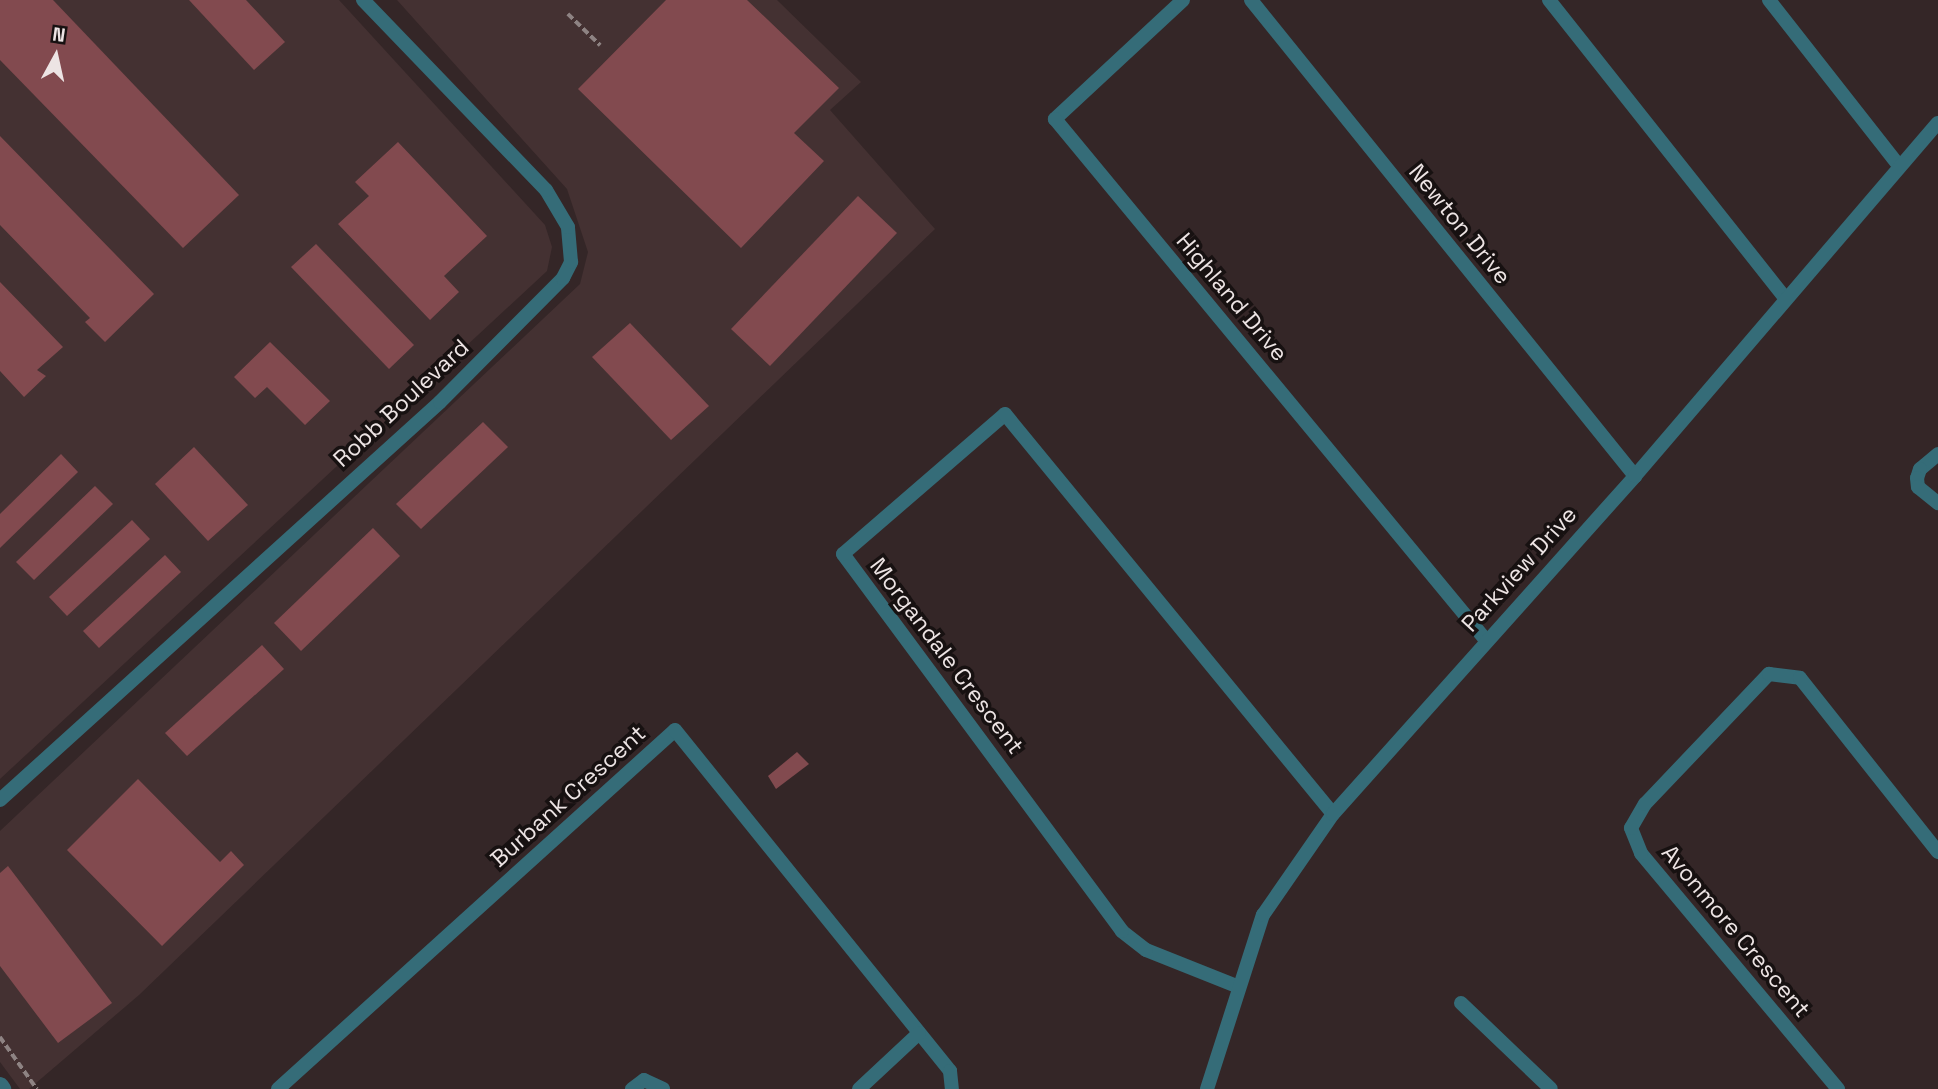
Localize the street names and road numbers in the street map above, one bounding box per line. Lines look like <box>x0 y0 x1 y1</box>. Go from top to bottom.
street label: Newton Drive <box>1403 158 1517 290</box>
street label: Highland Drive <box>1171 227 1293 367</box>
street label: Robb Boulevard <box>328 333 474 473</box>
street label: Parkview Drive <box>1456 501 1582 637</box>
street label: Morgandale Crescent <box>864 553 1030 759</box>
street label: Burbank Crescent <box>485 719 651 873</box>
street label: Avonmore Crescent <box>1656 839 1816 1023</box>

